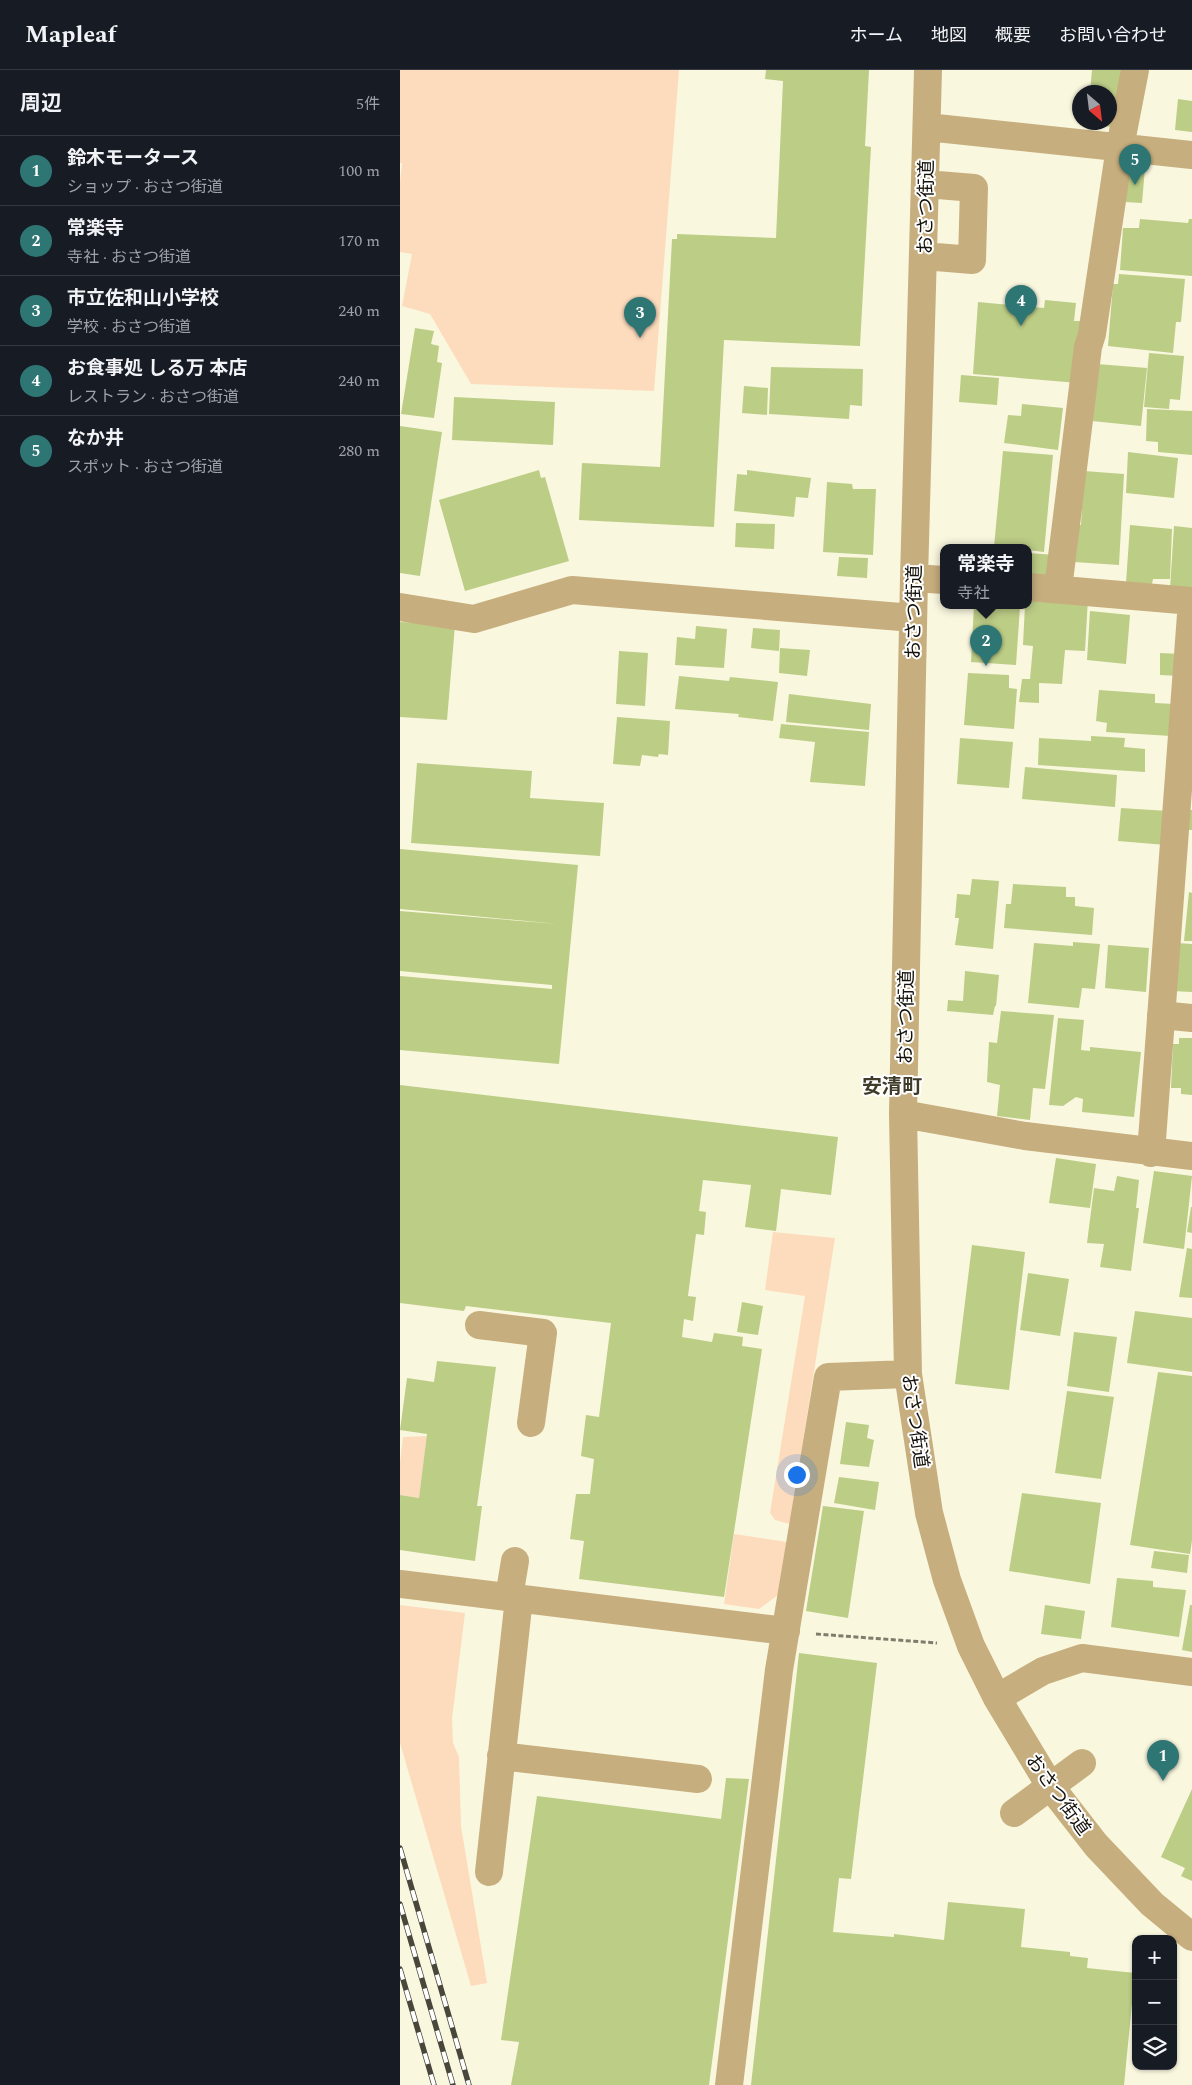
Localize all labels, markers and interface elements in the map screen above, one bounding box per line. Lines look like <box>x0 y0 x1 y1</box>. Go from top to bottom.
text: Mapleaf <box>25 17 116 53</box>
text: ホーム <box>850 22 903 49</box>
text: 地図 <box>931 22 967 49</box>
text: 概要 <box>995 22 1031 49</box>
text: お問い合わせ <box>1059 22 1167 49</box>
north arrow <box>1072 85 1117 130</box>
text: 周辺 <box>20 88 62 120</box>
text: 5件 <box>356 92 380 116</box>
text: 鈴木モータース <box>67 144 199 173</box>
pin: 5 <box>1119 144 1151 185</box>
text: 1 <box>32 159 40 183</box>
text: 100 m <box>338 159 380 183</box>
street label: おさつ街道 <box>911 159 942 255</box>
text: ショップ · おさつ街道 <box>67 175 223 199</box>
text: 常楽寺 <box>67 214 124 243</box>
text: 2 <box>32 229 40 253</box>
text: 170 m <box>338 229 380 253</box>
text: 寺社 · おさつ街道 <box>67 245 191 269</box>
text: 市立佐和山小学校 <box>67 284 219 313</box>
pin: 4 <box>1005 285 1037 326</box>
pin: 3 <box>624 297 656 338</box>
text: 3 <box>32 299 40 323</box>
text: 240 m <box>338 299 380 323</box>
text: 学校 · おさつ街道 <box>67 315 191 339</box>
text: お食事処 しる万 本店 <box>67 354 248 383</box>
text: 4 <box>32 369 40 393</box>
text: 240 m <box>338 369 380 393</box>
text: レストラン · おさつ街道 <box>67 385 239 409</box>
text: なか井 <box>67 424 124 453</box>
text: 5 <box>32 439 40 463</box>
text: 280 m <box>338 439 380 463</box>
text: スポット · おさつ街道 <box>67 455 223 479</box>
popup <box>940 544 1032 609</box>
text: 常楽寺 <box>957 550 1015 579</box>
street label: おさつ街道 <box>899 564 930 660</box>
text: 寺社 <box>957 581 990 605</box>
pin: 2 <box>970 625 1002 666</box>
street label: おさつ街道 <box>891 969 922 1065</box>
district label: 安清町 <box>862 1072 922 1102</box>
street label: おさつ街道 <box>894 1372 935 1470</box>
your location <box>784 1462 810 1488</box>
pin: 1 <box>1147 1740 1179 1781</box>
street label: おさつ街道 <box>1018 1748 1097 1842</box>
map controls <box>1132 1935 1177 2070</box>
button: + <box>1132 1935 1177 1980</box>
button: − <box>1132 1980 1177 2025</box>
button: layers <box>1132 2025 1177 2070</box>

